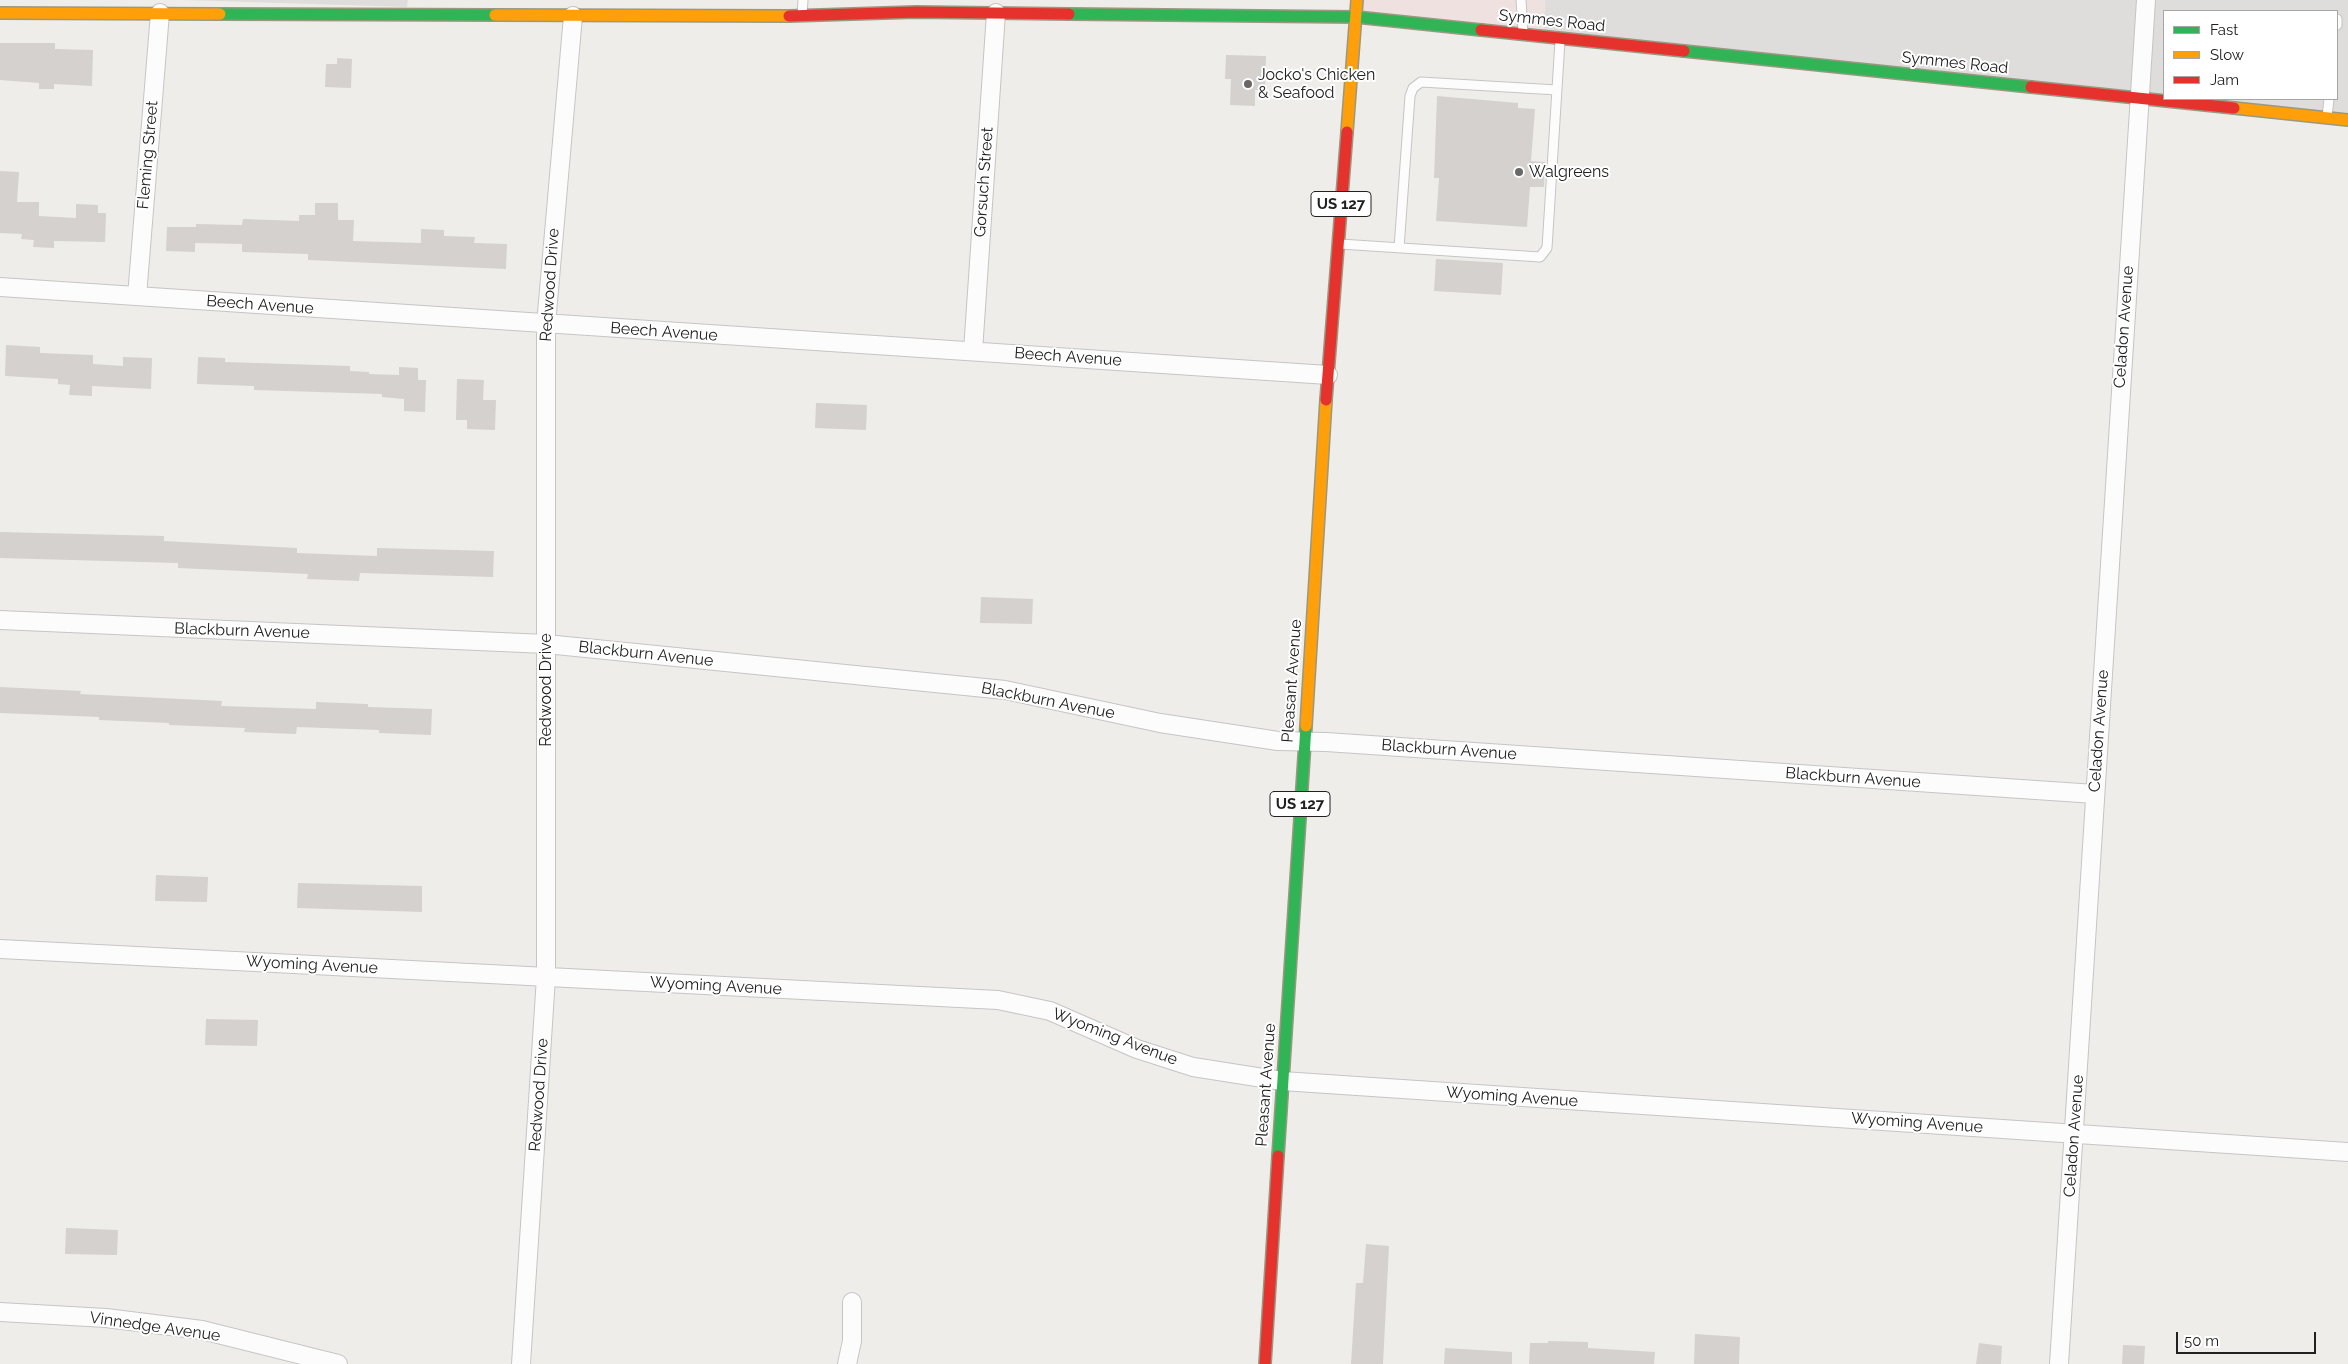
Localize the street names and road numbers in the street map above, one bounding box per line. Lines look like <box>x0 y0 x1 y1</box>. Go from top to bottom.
street label: Symmes Road <box>1498 6 1606 36</box>
street label: Symmes Road <box>1901 48 2009 78</box>
street label: Fleming Street <box>134 100 162 210</box>
street label: Gorsuch Street <box>971 126 997 238</box>
road number: US 127 <box>1311 192 1371 216</box>
street label: Redwood Drive <box>536 228 564 342</box>
street label: Celadon Avenue <box>2110 265 2138 389</box>
street label: Beech Avenue <box>206 292 314 318</box>
street label: Beech Avenue <box>610 319 718 345</box>
street label: Beech Avenue <box>1014 344 1122 370</box>
street label: Blackburn Avenue <box>174 619 310 643</box>
street label: Pleasant Avenue <box>1278 619 1306 743</box>
street label: Redwood Drive <box>536 633 556 747</box>
street label: Blackburn Avenue <box>578 637 714 671</box>
street label: Celadon Avenue <box>2085 669 2113 793</box>
street label: Blackburn Avenue <box>980 679 1116 723</box>
street label: Blackburn Avenue <box>1381 736 1517 764</box>
street label: Blackburn Avenue <box>1785 764 1921 792</box>
road number: US 127 <box>1270 792 1330 816</box>
street label: Wyoming Avenue <box>246 952 378 978</box>
street label: Wyoming Avenue <box>650 973 782 999</box>
street label: Wyoming Avenue <box>1050 1004 1180 1070</box>
street label: Pleasant Avenue <box>1252 1023 1280 1147</box>
street label: Redwood Drive <box>525 1038 553 1152</box>
street label: Celadon Avenue <box>2060 1074 2088 1198</box>
street label: Wyoming Avenue <box>1445 1083 1579 1111</box>
street label: Wyoming Avenue <box>1850 1109 1984 1137</box>
street label: Vinnedge Avenue <box>88 1308 222 1346</box>

